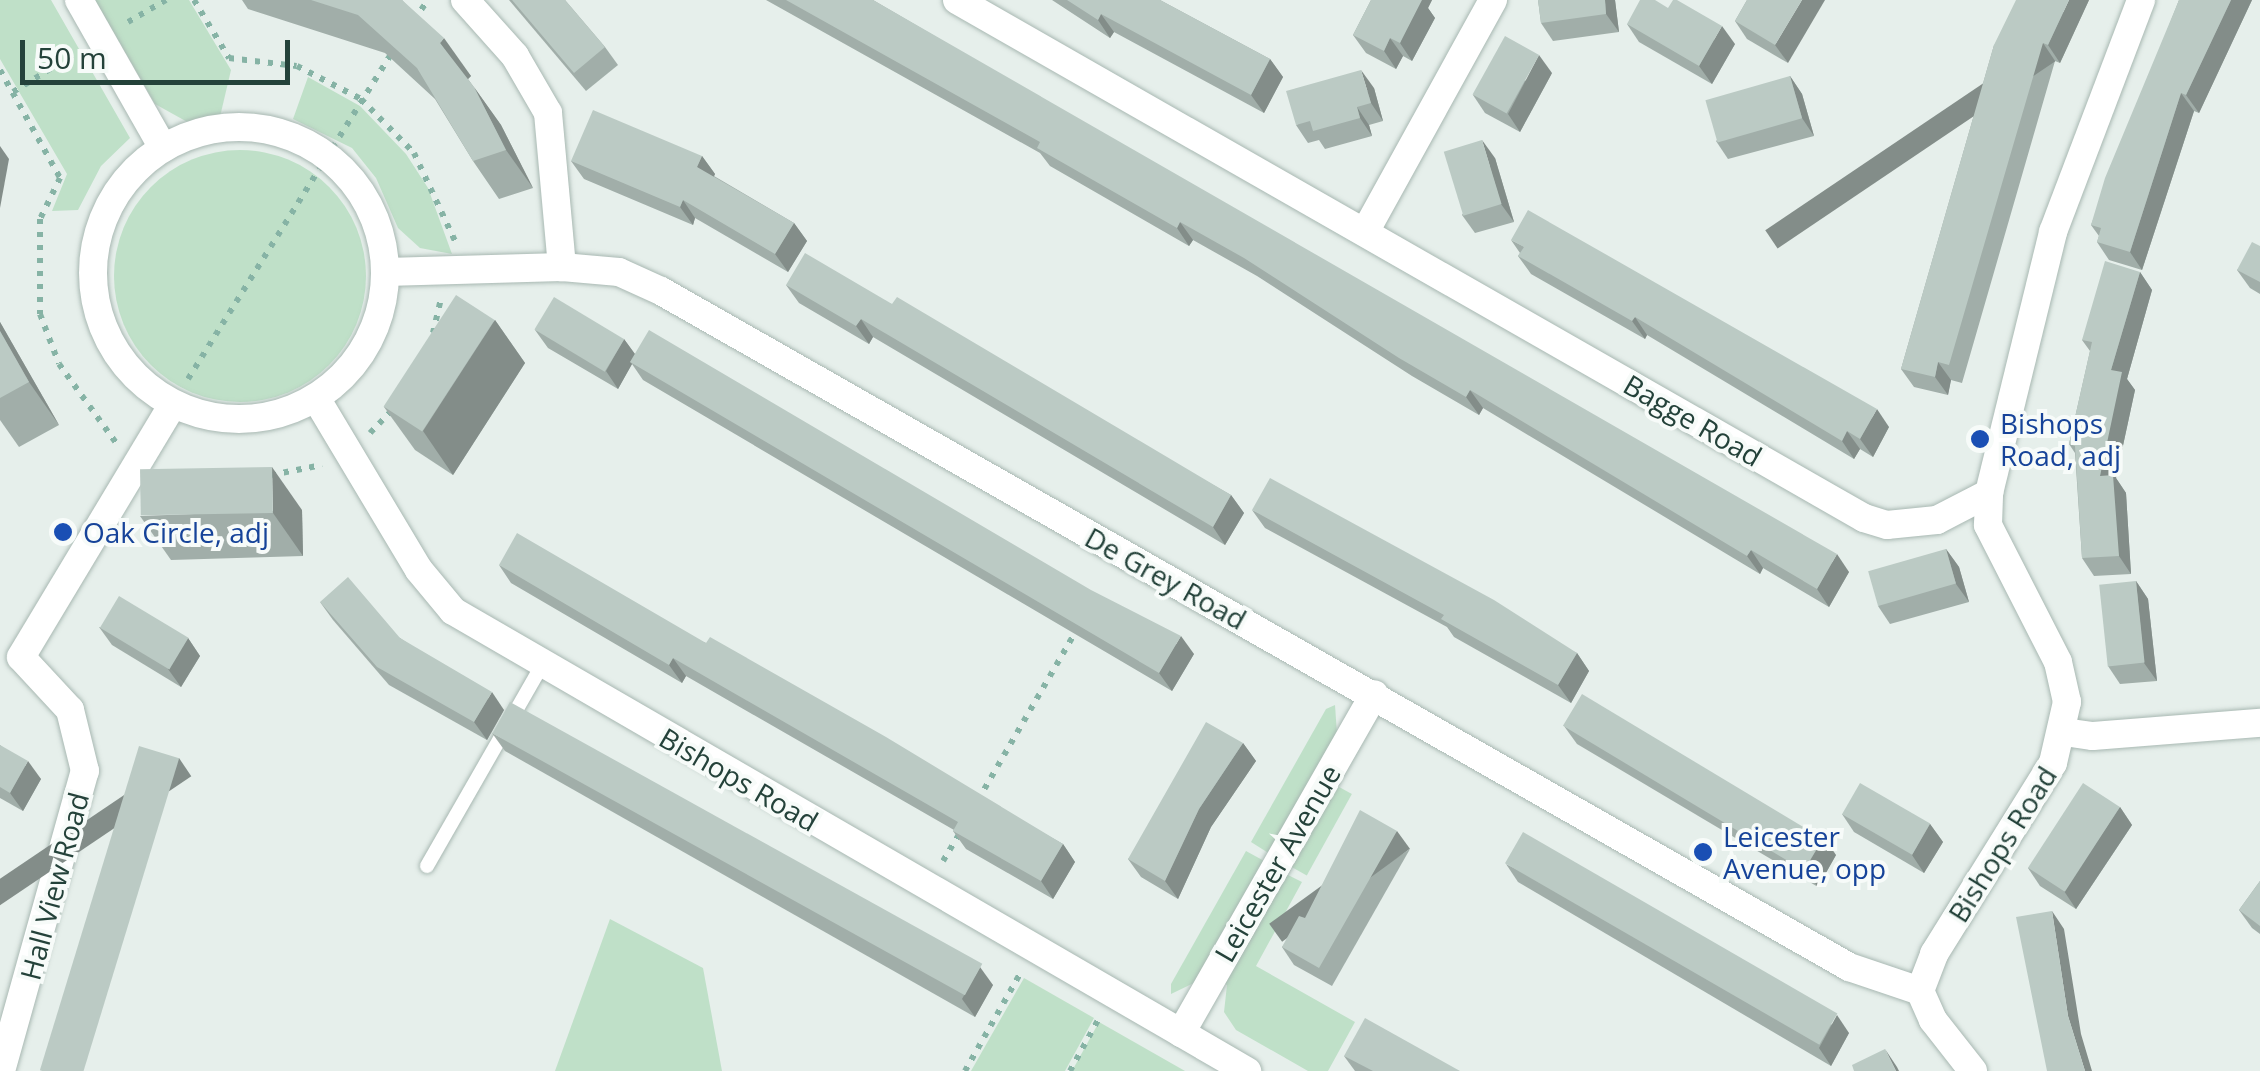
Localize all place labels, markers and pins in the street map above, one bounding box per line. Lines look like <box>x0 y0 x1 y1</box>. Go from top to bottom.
place label: Bishops Road, adj <box>2000 406 2121 472</box>
marker: Bishops Road, adj <box>1969 428 1991 450</box>
place label: Oak Circle, adj <box>83 515 269 549</box>
marker: Oak Circle, adj <box>52 521 74 543</box>
place label: Leicester Avenue, opp <box>1723 819 1886 885</box>
marker: Leicester Avenue, opp <box>1692 841 1714 863</box>

